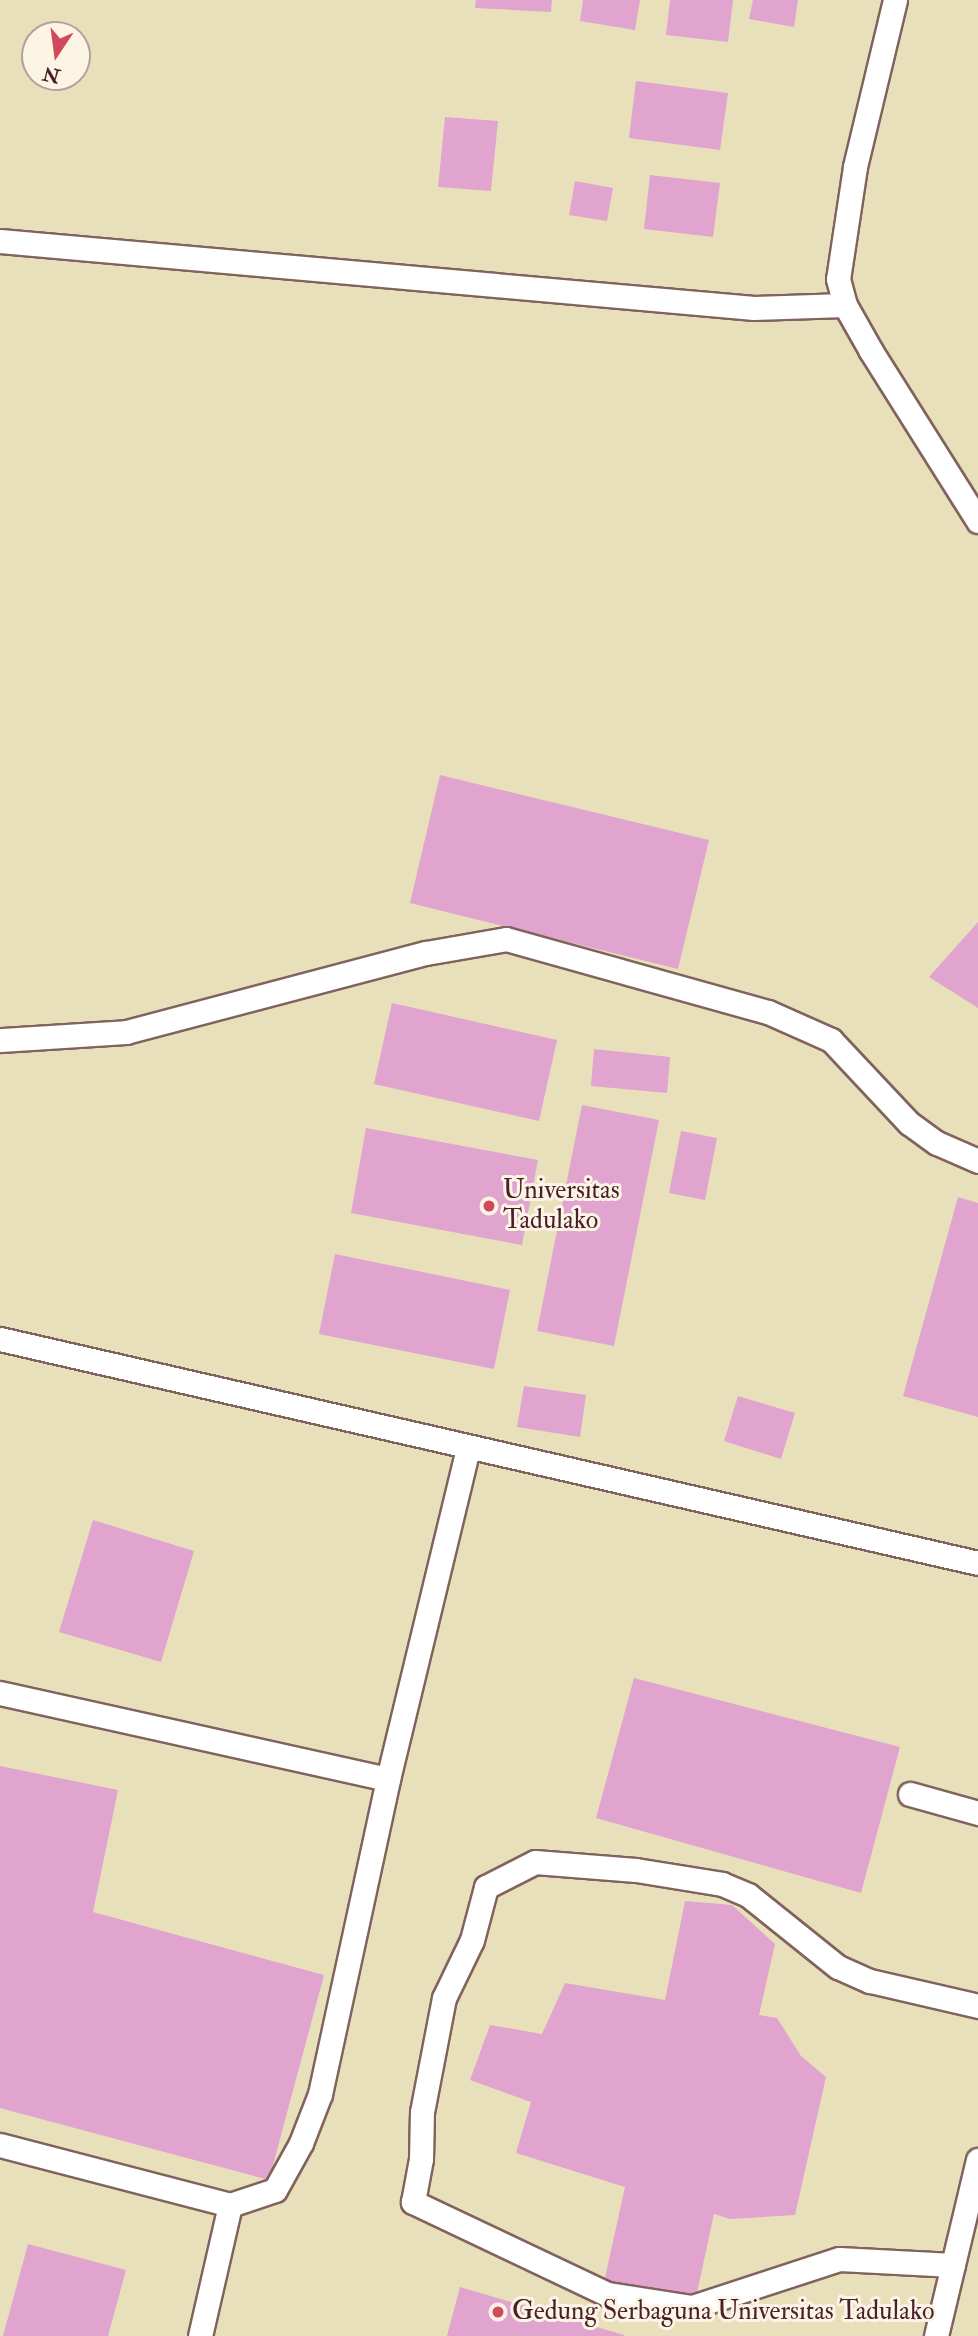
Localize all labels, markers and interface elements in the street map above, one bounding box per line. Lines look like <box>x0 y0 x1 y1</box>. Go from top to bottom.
north arrow <box>21 21 91 91</box>
text: N <box>41 61 63 88</box>
place label: Universitas Tadulako <box>503 1175 620 1236</box>
marker: Universitas Tadulako <box>481 1198 497 1214</box>
place label: Gedung Serbaguna Universitas Tadulako <box>512 2296 934 2328</box>
marker: Gedung Serbaguna Universitas Tadulako <box>490 2304 506 2320</box>

